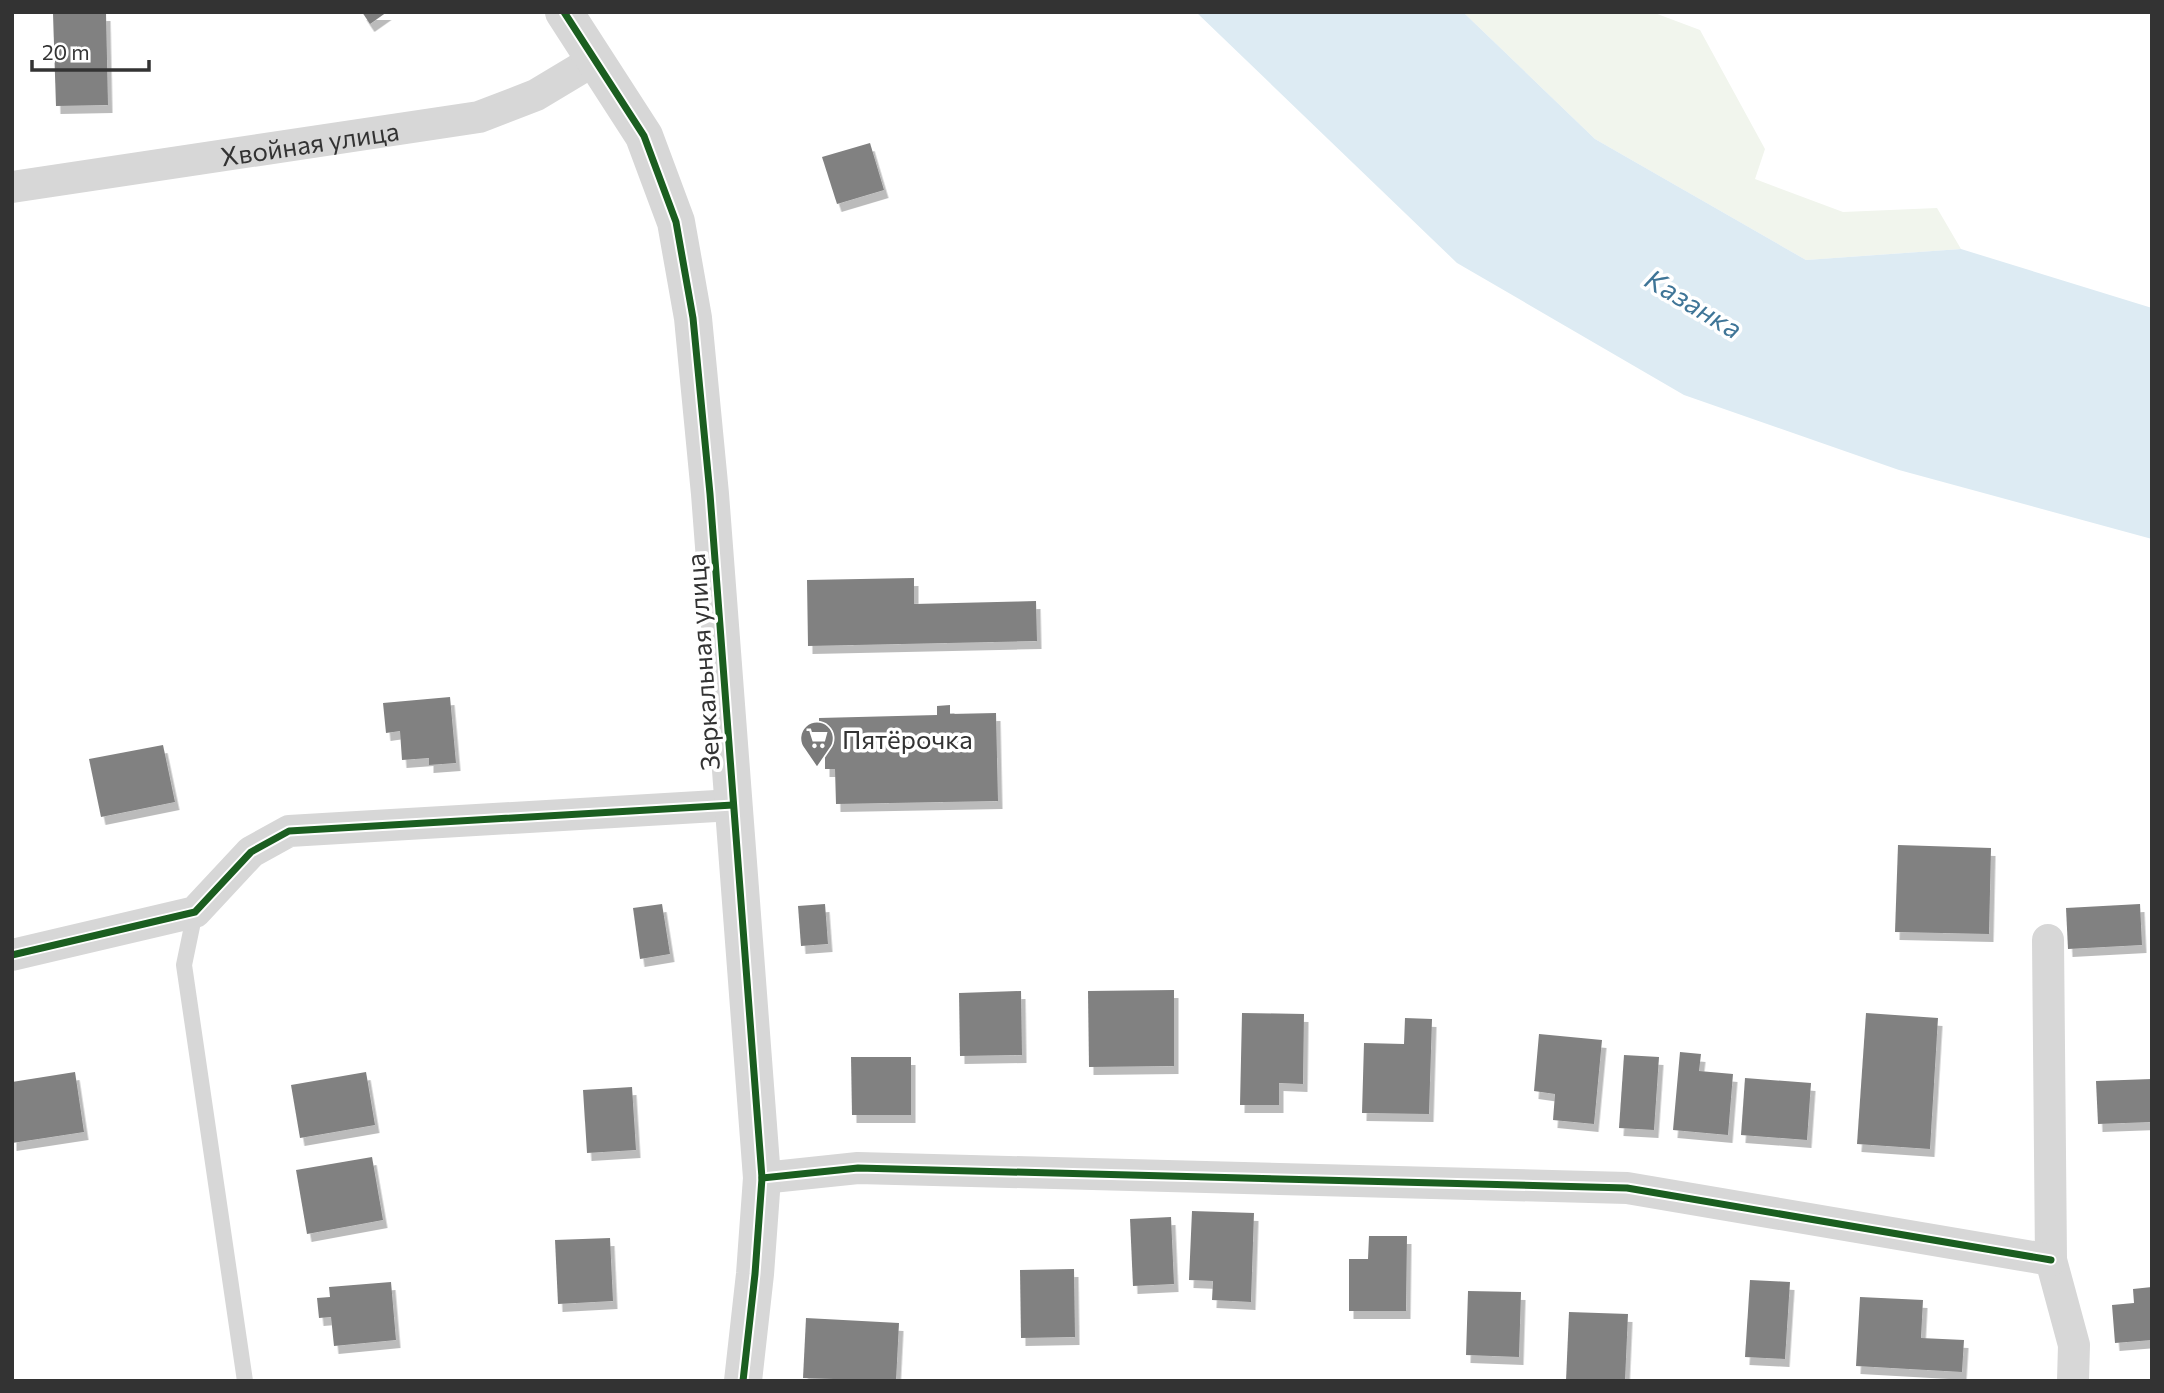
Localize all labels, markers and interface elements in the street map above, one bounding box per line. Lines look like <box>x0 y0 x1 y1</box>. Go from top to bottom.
scale bar <box>32 28 149 72</box>
text: 20 m <box>42 39 90 64</box>
street label: Хвойная улица <box>218 114 401 171</box>
water label: Казанка <box>1639 261 1749 345</box>
street label: Зеркальная улица <box>679 552 725 772</box>
supermarket icon: Пятёрочка <box>798 719 836 768</box>
place label: Пятёрочка <box>842 723 973 754</box>

